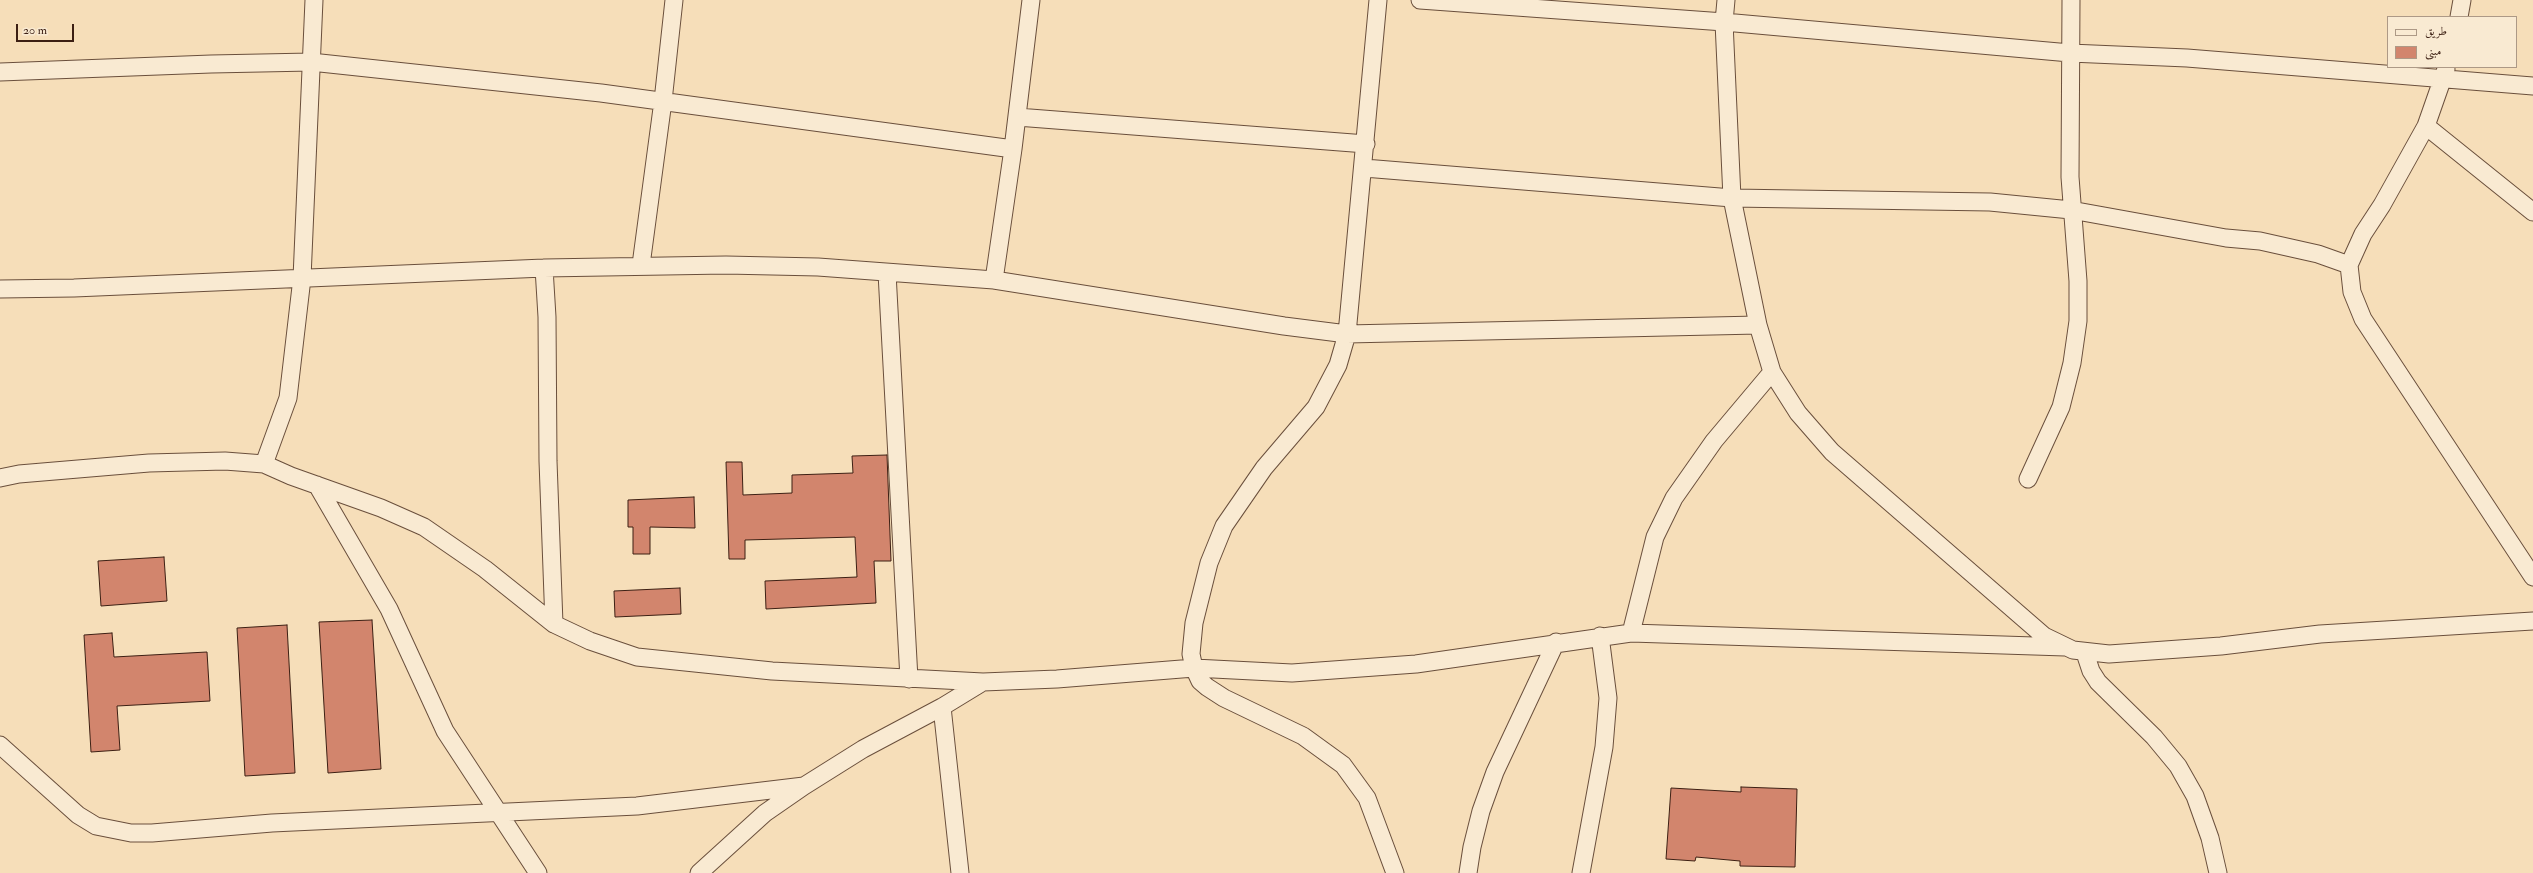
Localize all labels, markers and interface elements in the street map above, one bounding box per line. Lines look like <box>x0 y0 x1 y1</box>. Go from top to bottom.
scale bar <box>18 16 76 42</box>
legend <box>2387 16 2517 68</box>
text: 20 m <box>23 23 47 38</box>
text: طريق <box>2425 24 2447 39</box>
text: مبنى <box>2425 44 2441 59</box>

